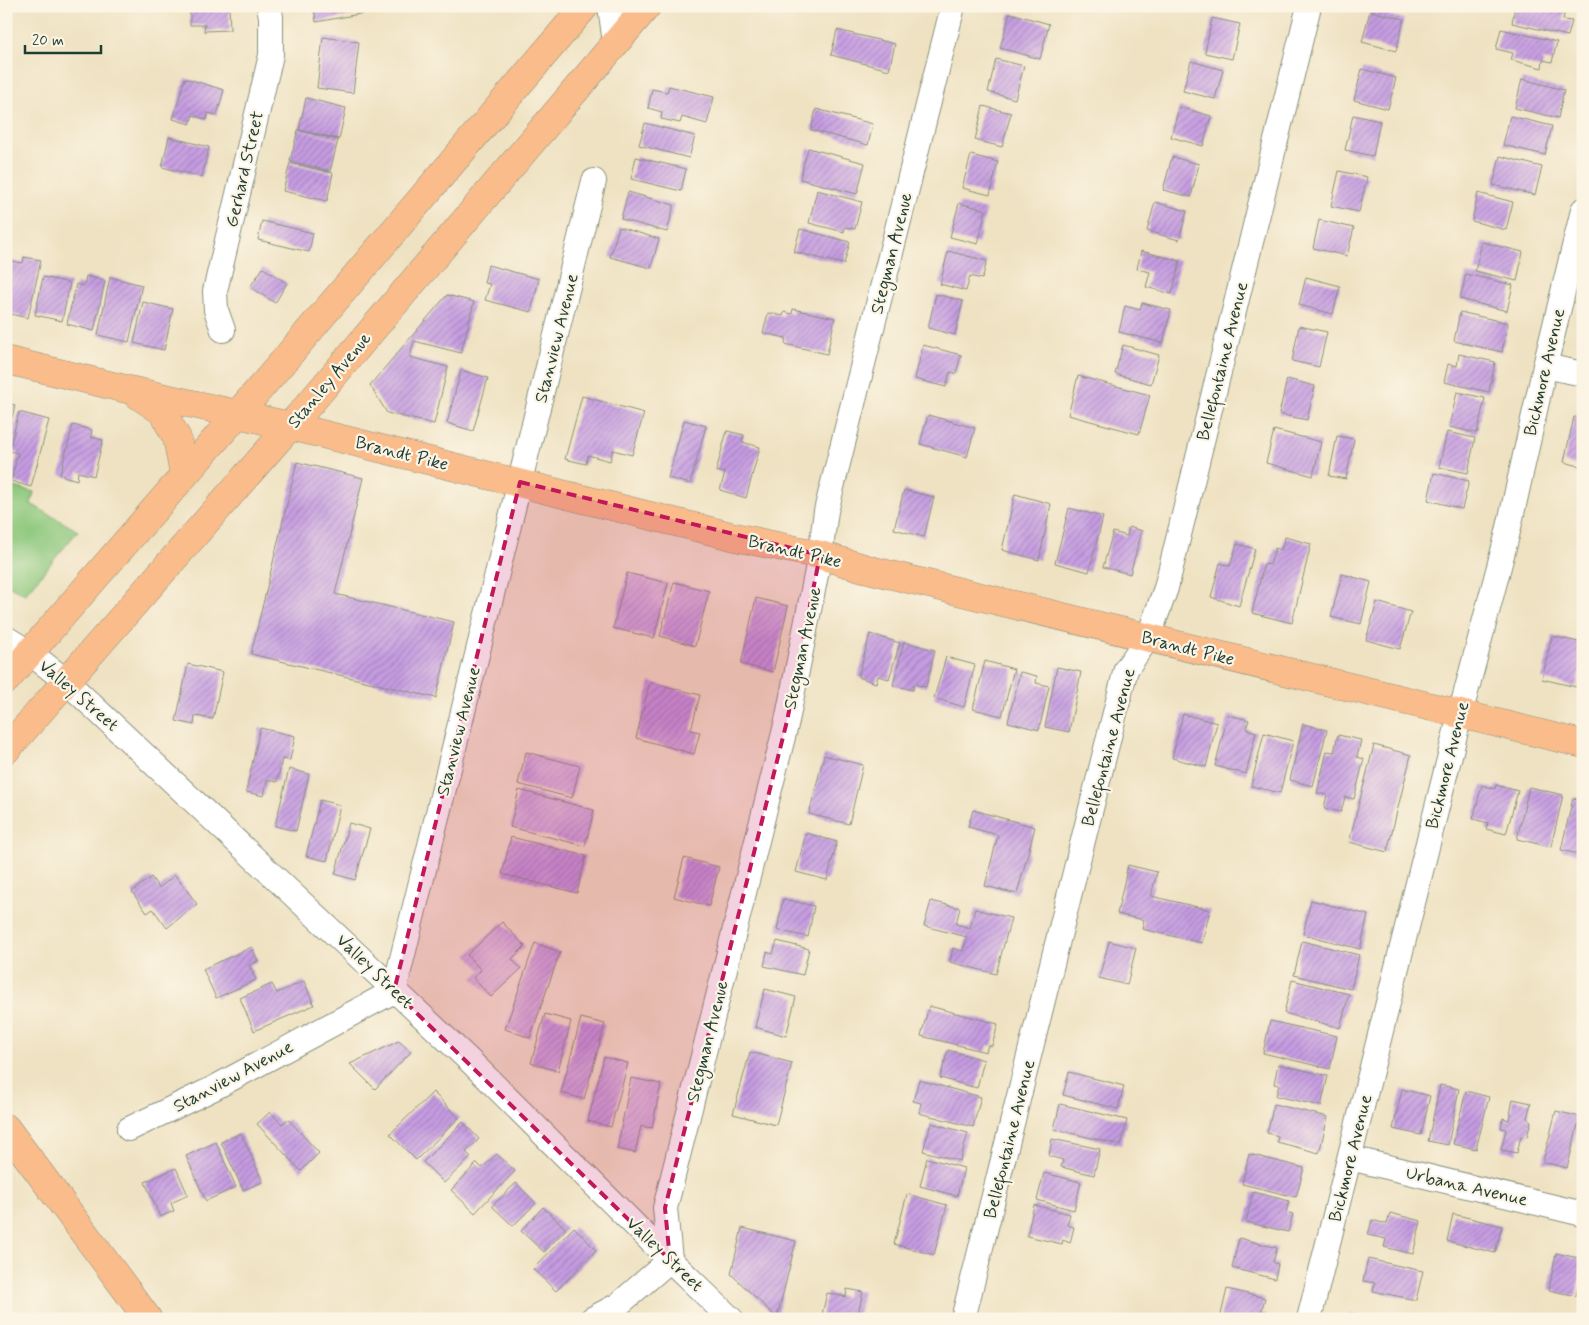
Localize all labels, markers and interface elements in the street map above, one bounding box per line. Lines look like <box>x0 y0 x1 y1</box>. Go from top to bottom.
scale bar <box>25 22 101 54</box>
text: 20 m <box>32 31 64 51</box>
street label: Gerhard Street <box>220 109 270 230</box>
street label: Stegman Avenue <box>865 190 920 317</box>
street label: Stanview Avenue <box>529 271 585 405</box>
street label: Bellefontaine Avenue <box>1192 279 1256 444</box>
street label: Bickmore Avenue <box>1519 306 1571 438</box>
street label: Stanley Avenue <box>282 327 377 434</box>
street label: Brandt Pike <box>353 431 451 477</box>
street label: Brandt Pike <box>746 530 844 574</box>
street label: Stegman Avenue <box>778 585 829 712</box>
street label: Brandt Pike <box>1139 626 1237 672</box>
street label: Valley Street <box>33 654 124 737</box>
street label: Stanview Avenue <box>431 664 487 798</box>
street label: Bellefontaine Avenue <box>1076 665 1144 830</box>
street label: Bickmore Avenue <box>1421 699 1475 831</box>
street label: Valley Street <box>331 929 418 1015</box>
street label: Stegman Avenue <box>681 978 736 1105</box>
street label: Stanview Avenue <box>169 1035 298 1119</box>
street label: Bellefontaine Avenue <box>979 1057 1043 1222</box>
street label: Bickmore Avenue <box>1324 1092 1378 1224</box>
street label: Urbana Avenue <box>1404 1161 1530 1213</box>
street label: Valley Street <box>621 1212 708 1298</box>

